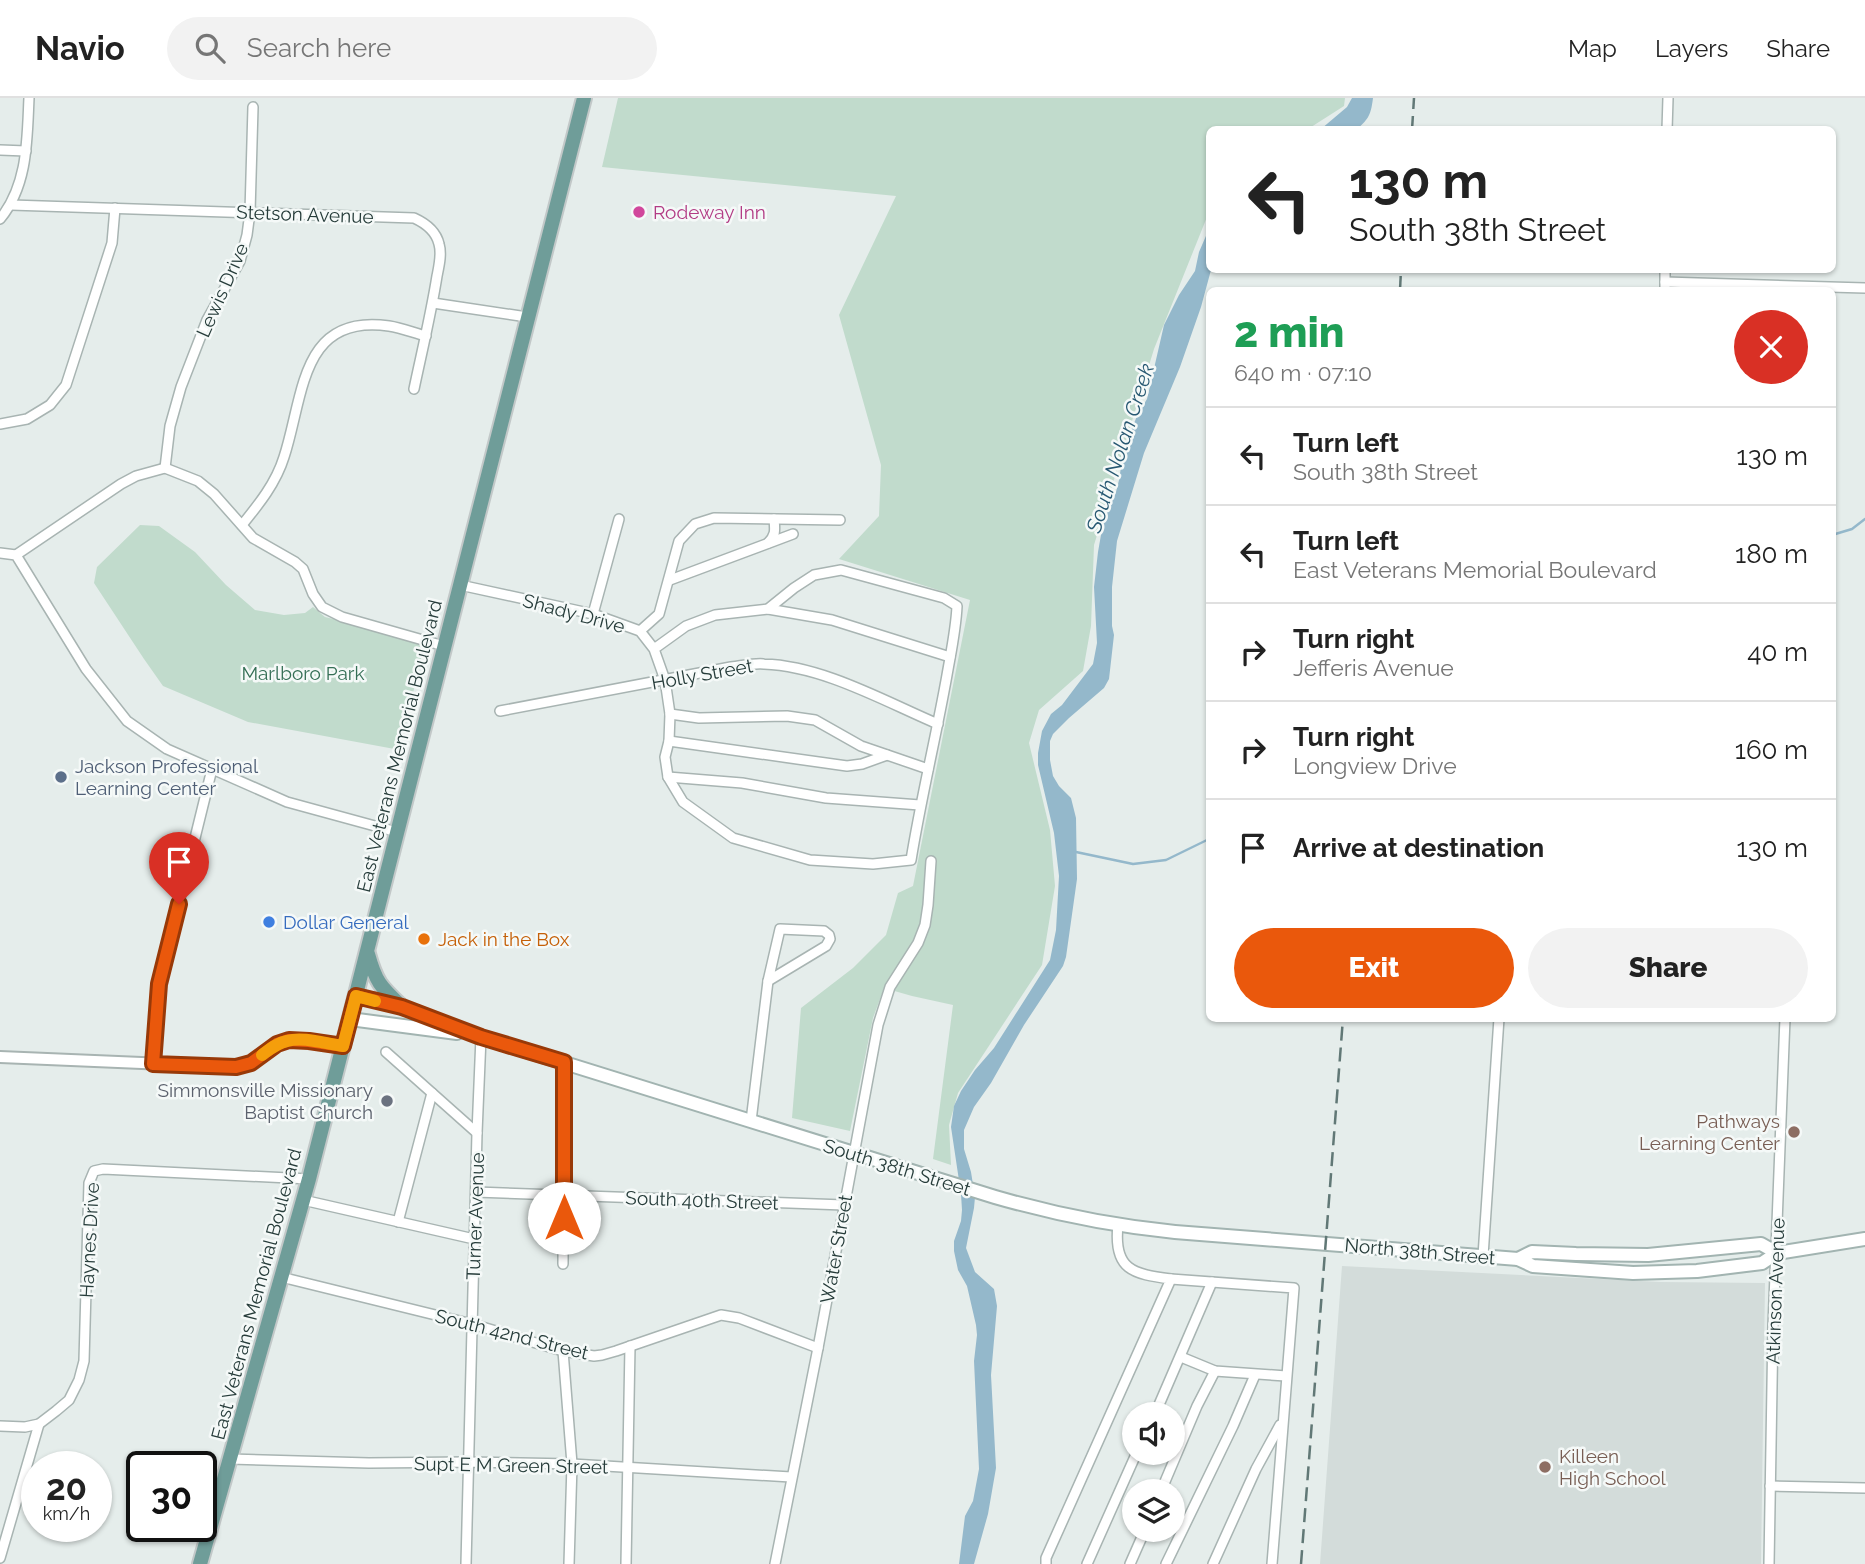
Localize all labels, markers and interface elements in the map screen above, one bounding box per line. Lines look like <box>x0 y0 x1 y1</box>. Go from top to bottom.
search box <box>167 17 657 80</box>
text: Navio <box>35 29 125 68</box>
icon: search <box>191 29 229 67</box>
text: Search here <box>247 33 391 63</box>
text: Map <box>1568 34 1617 63</box>
text: Layers <box>1655 34 1728 63</box>
text: Share <box>1766 34 1830 63</box>
text: 130 m <box>1349 152 1488 209</box>
icon: left <box>1234 154 1325 245</box>
street label: Stetson Avenue <box>236 201 374 227</box>
place label: Rodeway Inn <box>653 201 766 223</box>
marker: Rodeway Inn <box>631 204 647 220</box>
text: South 38th Street <box>1349 211 1606 248</box>
street label: Lewis Drive <box>191 240 253 340</box>
text: 2 min <box>1234 308 1344 357</box>
button: close <box>1734 310 1808 384</box>
text: 640 m · 07:10 <box>1234 359 1372 386</box>
water label: South Nolan Creek <box>1080 360 1159 537</box>
text: Turn left <box>1293 428 1399 458</box>
icon: left <box>1234 437 1272 475</box>
text: 130 m <box>1737 441 1808 471</box>
text: South 38th Street <box>1293 458 1478 485</box>
text: Turn left <box>1293 526 1399 556</box>
icon: left <box>1234 535 1272 573</box>
text: 180 m <box>1735 539 1808 569</box>
text: East Veterans Memorial Boulevard <box>1293 556 1657 583</box>
street label: Shady Drive <box>521 589 627 637</box>
street label: East Veterans Memorial Boulevard <box>352 598 446 894</box>
text: Turn right <box>1293 624 1414 654</box>
icon: right <box>1234 633 1272 671</box>
text: 40 m <box>1747 637 1808 667</box>
street label: Holly Street <box>650 654 755 694</box>
text: Jefferis Avenue <box>1293 654 1454 681</box>
park label: Marlboro Park <box>241 662 365 684</box>
text: Turn right <box>1293 722 1414 752</box>
icon: right <box>1234 731 1272 769</box>
text: 160 m <box>1735 735 1808 765</box>
text: Longview Drive <box>1293 752 1457 779</box>
place label: Jackson Professional Learning Center <box>75 755 259 799</box>
marker: Jackson Professional Learning Center <box>53 769 69 785</box>
icon: arrive <box>1234 829 1272 867</box>
pin <box>149 832 209 904</box>
text: Arrive at destination <box>1293 833 1544 863</box>
text: 130 m <box>1737 833 1808 863</box>
icon: arrive <box>160 843 198 881</box>
place label: Dollar General <box>283 911 410 933</box>
marker: Dollar General <box>261 914 277 930</box>
place label: Jack in the Box <box>438 928 570 950</box>
button: Exit <box>1234 928 1514 1008</box>
button: Share <box>1528 928 1808 1008</box>
marker: Jack in the Box <box>416 931 432 947</box>
place label: Simmonsville Missionary Baptist Church <box>157 1079 373 1123</box>
marker: Simmonsville Missionary Baptist Church <box>379 1093 395 1109</box>
place label: Pathways Learning Center <box>1639 1110 1780 1154</box>
marker: Pathways Learning Center <box>1786 1124 1802 1140</box>
street label: South 38th Street <box>821 1134 974 1200</box>
street label: East Veterans Memorial Boulevard <box>206 1146 306 1442</box>
street label: Turner Avenue <box>462 1152 488 1280</box>
position arrow <box>527 1181 601 1255</box>
street label: Haynes Drive <box>75 1182 103 1298</box>
street label: South 40th Street <box>625 1186 780 1214</box>
street label: Water Street <box>816 1192 857 1305</box>
street label: Atkinson Avenue <box>1761 1217 1789 1365</box>
street label: North 38th Street <box>1344 1233 1497 1269</box>
street label: South 42nd Street <box>433 1304 591 1364</box>
map controls <box>1122 1402 1185 1542</box>
button: sound <box>1122 1402 1185 1465</box>
place label: Killeen High School <box>1559 1445 1666 1489</box>
speed limit sign: 30 <box>126 1451 217 1542</box>
street label: Supt E M Green Street <box>414 1452 609 1478</box>
marker: Killeen High School <box>1537 1459 1553 1475</box>
text: 20 <box>46 1467 87 1508</box>
button: layers <box>1122 1479 1185 1542</box>
text: km/h <box>43 1503 90 1524</box>

